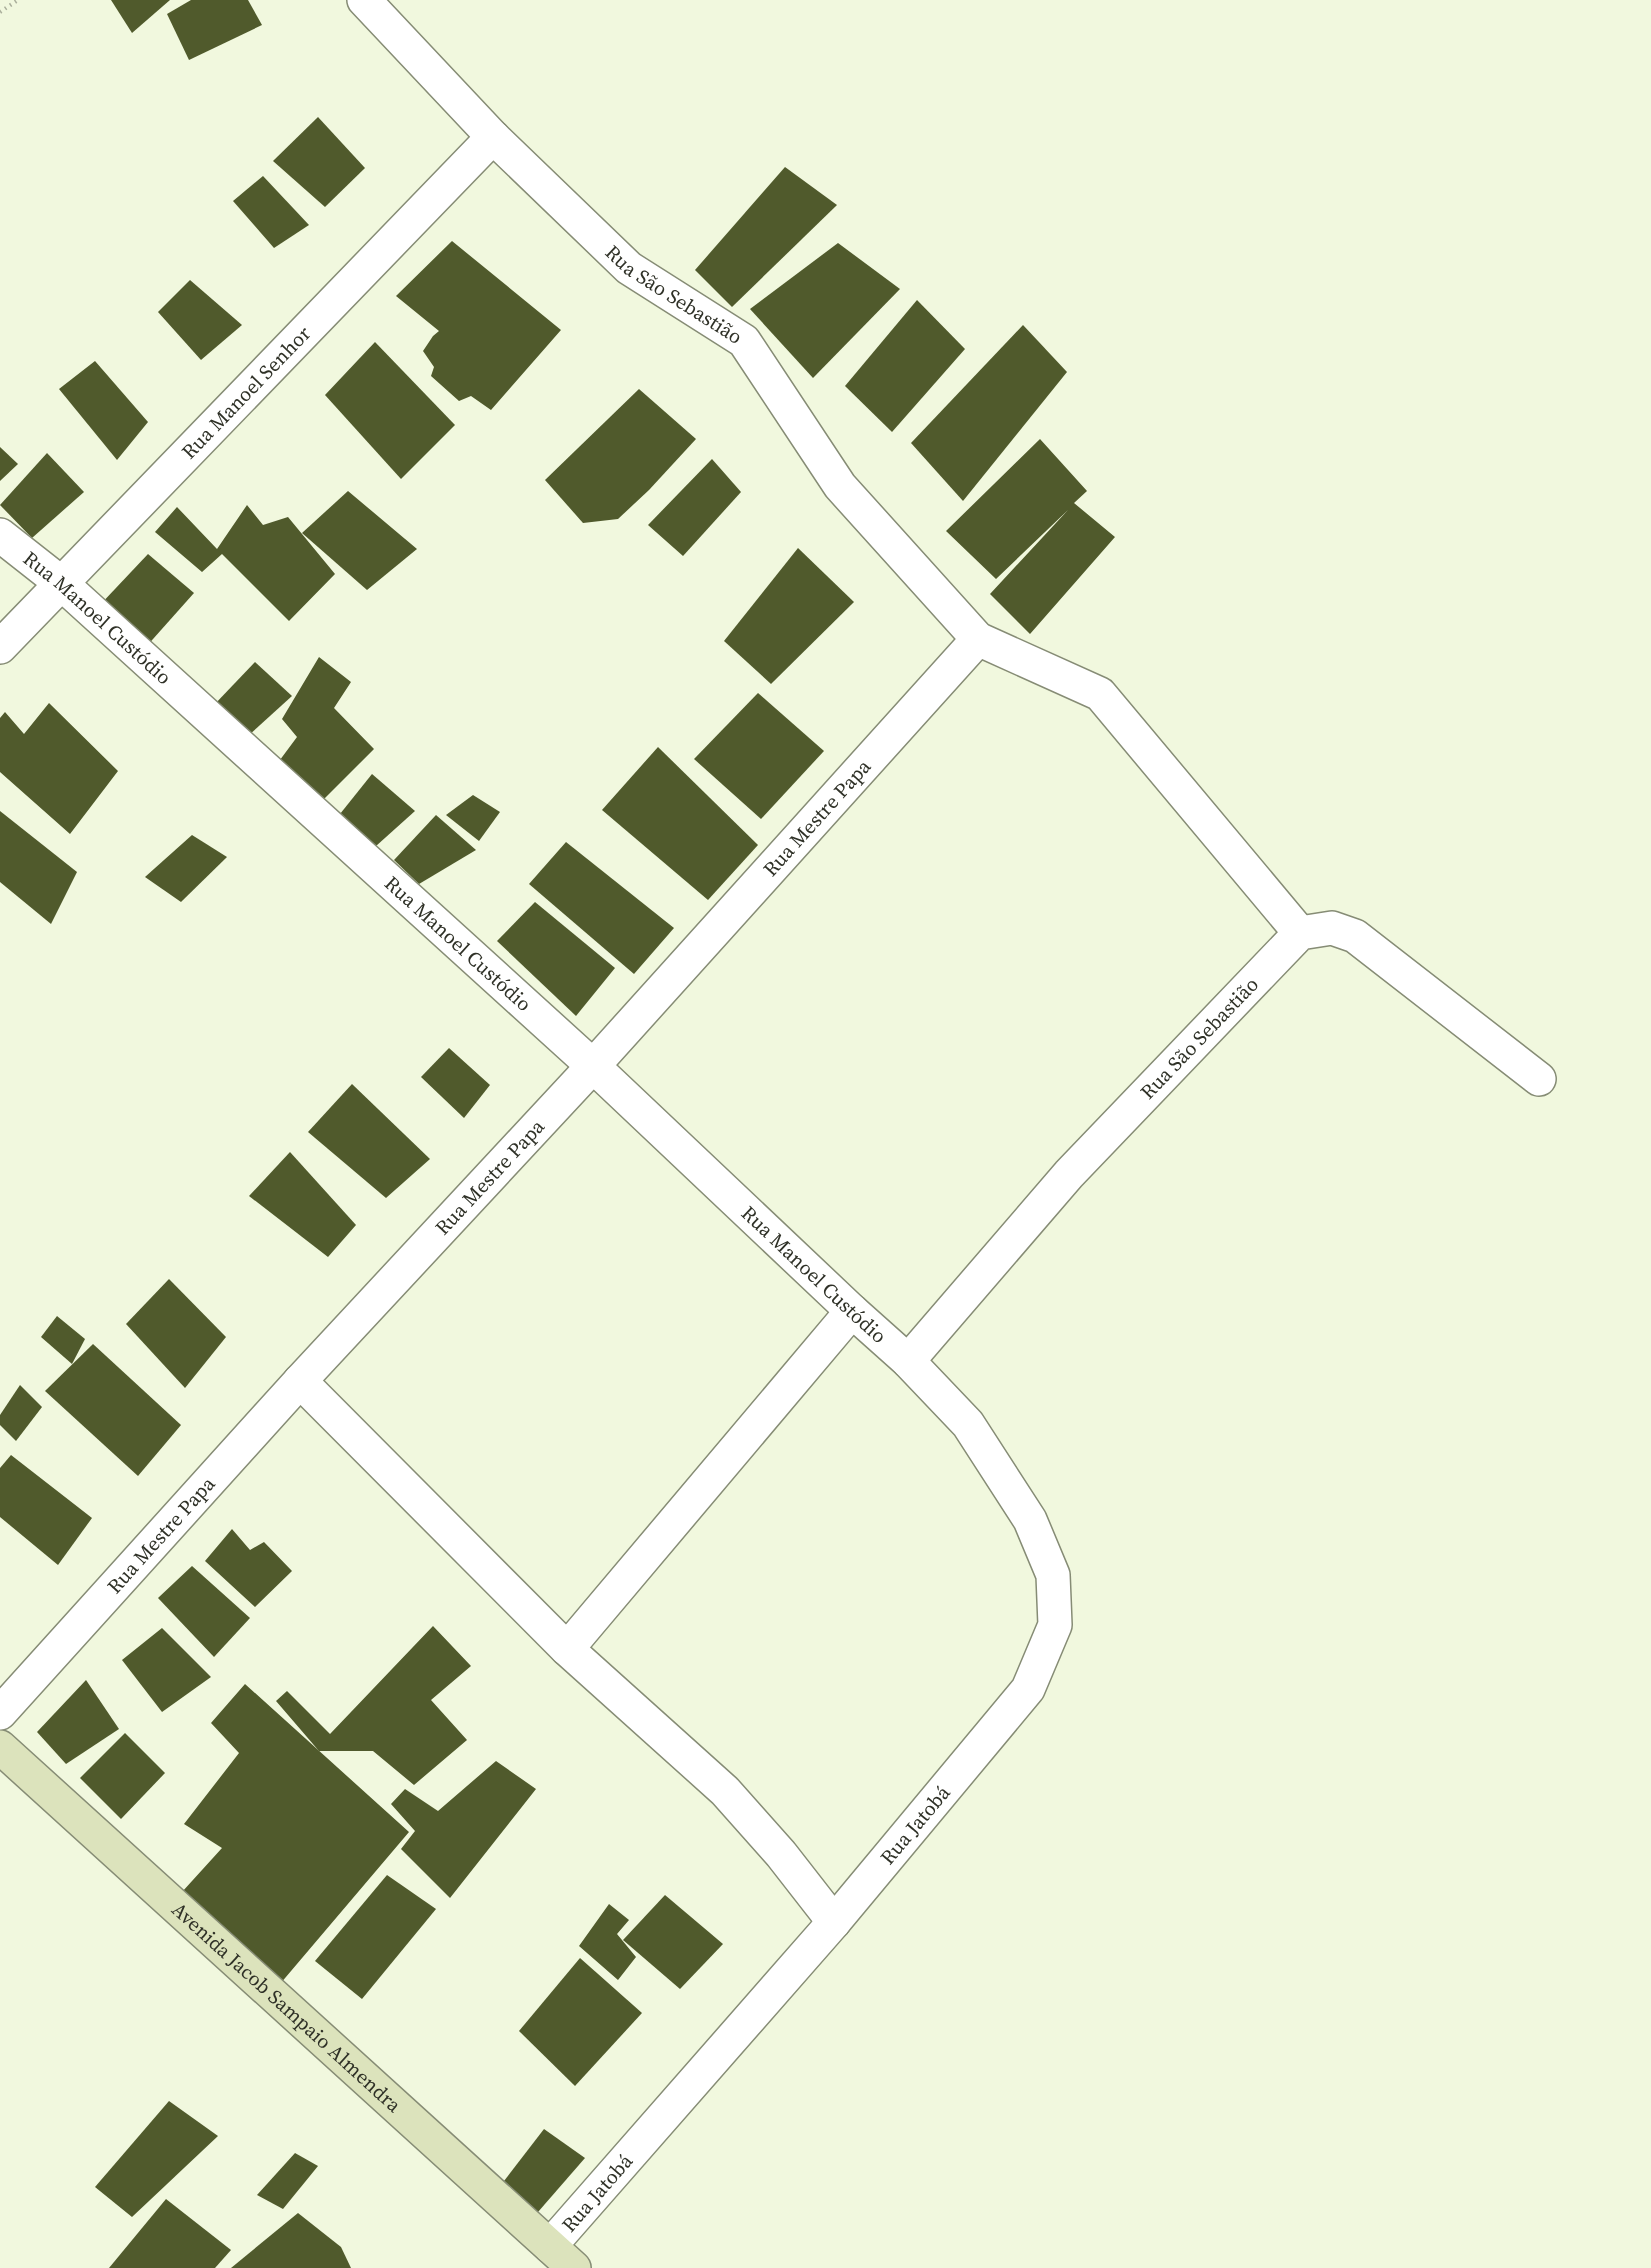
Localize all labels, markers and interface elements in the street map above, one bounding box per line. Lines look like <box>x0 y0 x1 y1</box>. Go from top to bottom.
street label: Rua São Sebastião <box>599 239 748 350</box>
street label: Rua Manoel Senhor <box>175 319 317 465</box>
street label: Rua Manoel Custódio <box>18 545 178 691</box>
street label: Rua Mestre Papa <box>757 752 878 882</box>
street label: Rua Manoel Custódio <box>379 870 538 1018</box>
street label: Rua São Sebastião <box>1134 971 1265 1105</box>
street label: Rua Mestre Papa <box>429 1112 551 1241</box>
street label: Rua Manoel Custódio <box>735 1200 893 1349</box>
street label: Rua Mestre Papa <box>101 1470 222 1600</box>
street label: Rua Jatobá <box>874 1779 957 1871</box>
street label: Avenida Jacob Sampaio Almendra <box>166 1896 408 2119</box>
street label: Rua Jatobá <box>555 2147 639 2238</box>

